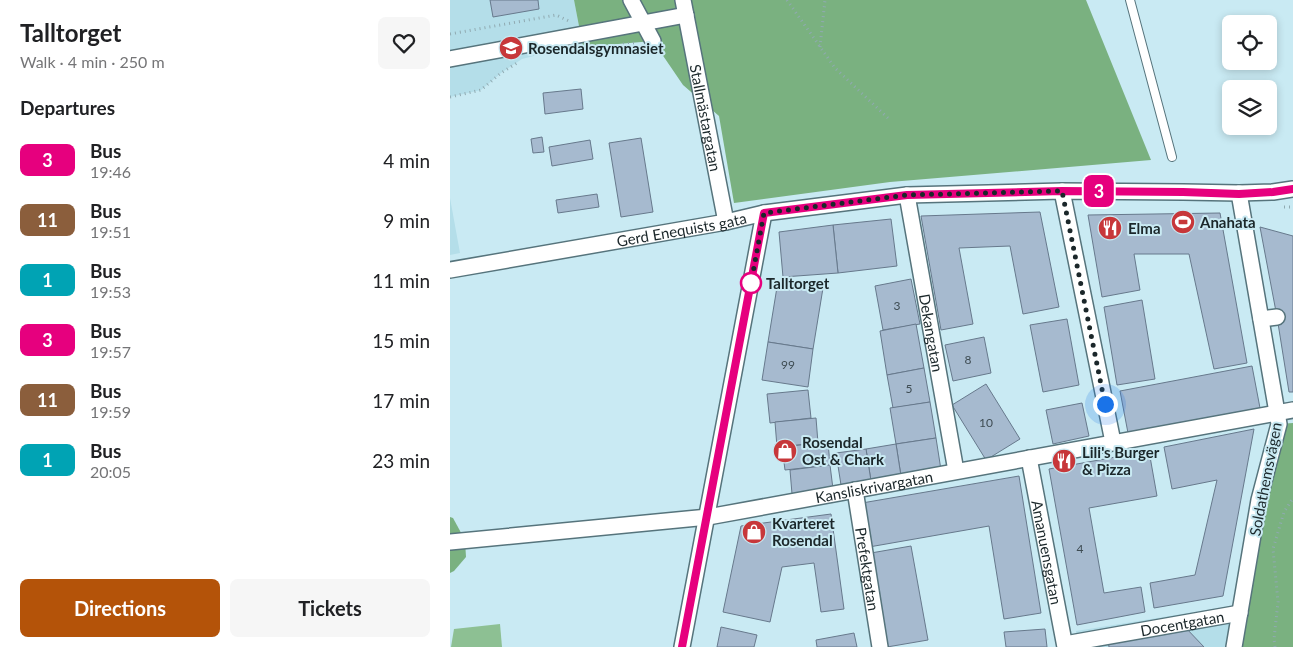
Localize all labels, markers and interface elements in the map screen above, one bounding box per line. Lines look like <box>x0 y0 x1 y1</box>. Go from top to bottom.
map controls <box>1222 15 1277 135</box>
button: locate <box>1222 15 1277 70</box>
button: heart <box>378 17 430 69</box>
text: Talltorget <box>20 18 121 47</box>
school or university icon: Rosendalsgymnasiet <box>498 35 524 61</box>
place label: Rosendalsgymnasiet <box>528 39 664 57</box>
text: Walk · 4 min · 250 m <box>20 52 165 71</box>
street label: Stallmästargatan <box>687 63 725 173</box>
button: layers <box>1222 80 1277 135</box>
text: Departures <box>20 96 115 119</box>
text: Bus <box>90 139 121 162</box>
text: 3 <box>42 149 53 171</box>
text: 4 min <box>383 149 430 172</box>
text: 19:46 <box>90 162 131 181</box>
line badge: 3 <box>1083 175 1115 207</box>
text: 3 <box>1094 180 1104 202</box>
text: Bus <box>90 199 121 222</box>
street label: Gerd Enequists gata <box>615 208 748 250</box>
text: 11 <box>37 209 58 231</box>
text: 9 min <box>383 209 430 232</box>
sports icon: Anahata <box>1170 209 1196 235</box>
place label: Anahata <box>1199 213 1256 231</box>
restaurant icon: Elma <box>1097 215 1123 241</box>
place label: Elma <box>1128 219 1161 237</box>
text: 19:51 <box>90 222 131 241</box>
text: Bus <box>90 259 121 282</box>
text: 1 <box>42 269 53 291</box>
text: 11 min <box>372 269 430 292</box>
marker: Talltorget <box>740 272 762 294</box>
place label: Talltorget <box>766 274 830 292</box>
text: 19:53 <box>90 282 131 301</box>
street label: Dekangatan <box>916 292 947 373</box>
house number: 3 <box>894 298 901 313</box>
text: Bus <box>90 319 121 342</box>
text: 3 <box>42 329 53 351</box>
text: 15 min <box>372 329 430 352</box>
text: 19:57 <box>90 342 131 361</box>
house number: 8 <box>965 352 972 367</box>
house number: 99 <box>781 357 795 372</box>
text: Bus <box>90 379 121 402</box>
house number: 5 <box>906 381 913 396</box>
text: 11 <box>37 389 58 411</box>
text: 17 min <box>372 389 430 412</box>
your location <box>1093 392 1118 417</box>
text: 19:59 <box>90 402 131 421</box>
house number: 10 <box>979 415 993 430</box>
street label: Soldathemsvägen <box>1245 421 1285 537</box>
place label: Rosendal Ost & Chark <box>802 433 885 468</box>
shop icon: Rosendal Ost & Chark <box>772 438 798 464</box>
text: Bus <box>90 439 121 462</box>
place label: Lili's Burger & Pizza <box>1082 443 1160 478</box>
restaurant icon: Lili's Burger & Pizza <box>1051 448 1077 474</box>
text: 1 <box>42 449 53 471</box>
text: 23 min <box>372 449 430 472</box>
text: 20:05 <box>90 462 131 481</box>
street label: Kansliskrivargatan <box>814 467 934 506</box>
street label: Amanuensgatan <box>1028 499 1066 606</box>
place label: Kvarteret Rosendal <box>772 514 835 549</box>
shop icon: Kvarteret Rosendal <box>741 519 767 545</box>
street label: Prefektgatan <box>852 526 883 612</box>
house number: 4 <box>1077 541 1084 556</box>
button: Directions <box>20 579 220 637</box>
button: Tickets <box>230 579 430 637</box>
street label: Docentgatan <box>1139 607 1226 640</box>

